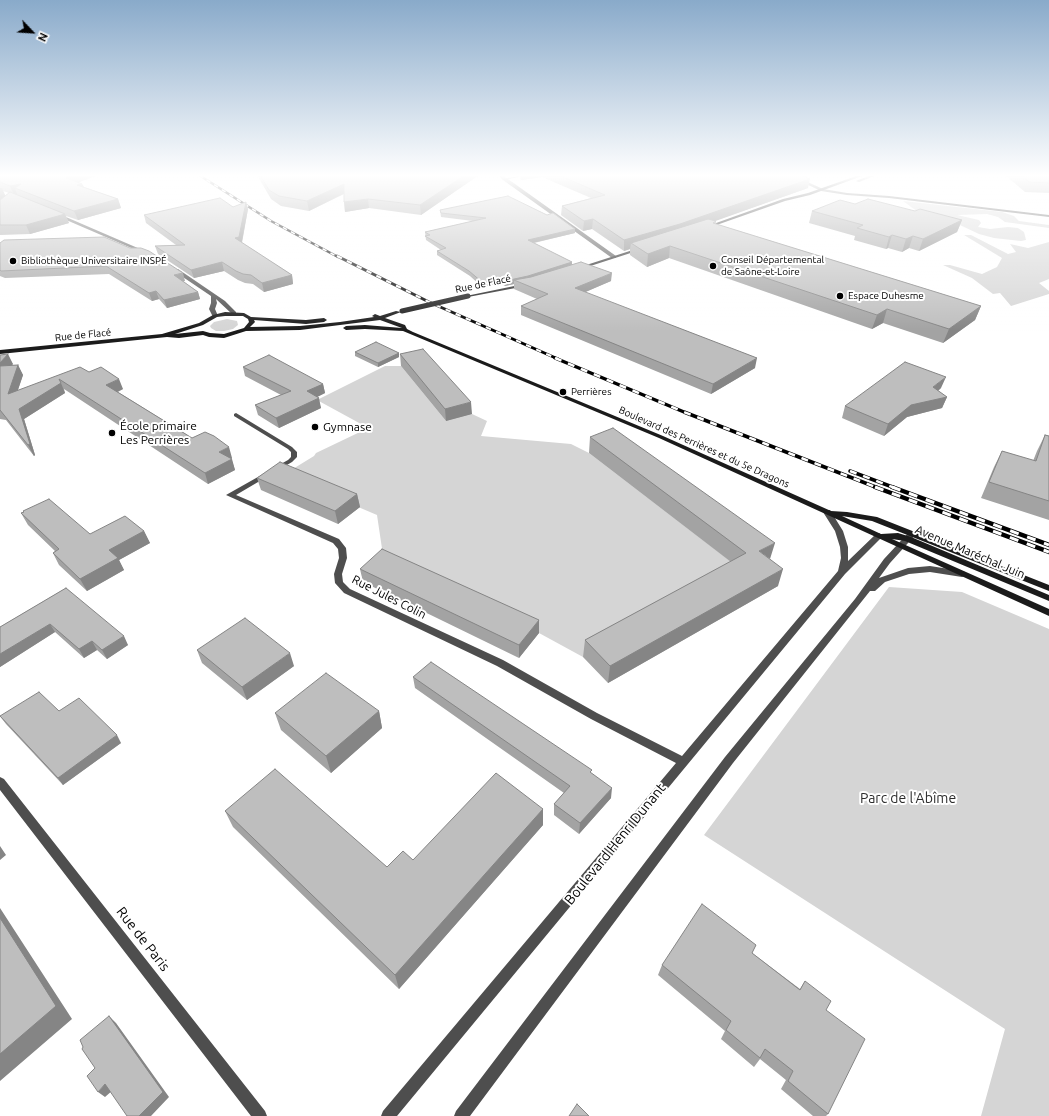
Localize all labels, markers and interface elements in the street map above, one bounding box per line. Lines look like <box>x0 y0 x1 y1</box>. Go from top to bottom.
north arrow <box>12 12 52 52</box>
text: N <box>36 31 50 43</box>
place label: Conseil Départemental de Saône-et-Loire <box>721 254 824 278</box>
place label: Bibliothèque Universitaire INSPÉ <box>21 255 167 267</box>
marker: Bibliothèque Universitaire INSPÉ <box>8 256 18 266</box>
marker: Conseil Départemental de Saône-et-Loire <box>708 261 718 271</box>
street label: Rue de Flacé <box>454 272 512 296</box>
place label: Espace Duhesme <box>848 290 924 302</box>
marker: Espace Duhesme <box>835 291 845 301</box>
street label: Rue de Flacé <box>54 326 112 344</box>
place label: Perrières <box>571 386 611 398</box>
marker: Perrières <box>558 387 568 397</box>
street label: Boulevard des Perrières et du 5e Dragons <box>617 404 791 490</box>
place label: École primaire Les Perrières <box>120 419 197 447</box>
place label: Gymnase <box>323 420 372 434</box>
marker: Gymnase <box>310 422 320 432</box>
marker: École primaire Les Perrières <box>107 428 117 438</box>
street label: Avenue Maréchal Juin <box>913 522 1027 582</box>
street label: Rue Jules Colin <box>349 572 429 622</box>
street label: Boulevard Henri Dunant <box>561 780 669 908</box>
park label: Parc de l'Abîme <box>860 790 956 806</box>
street label: Rue de Paris <box>113 903 173 975</box>

